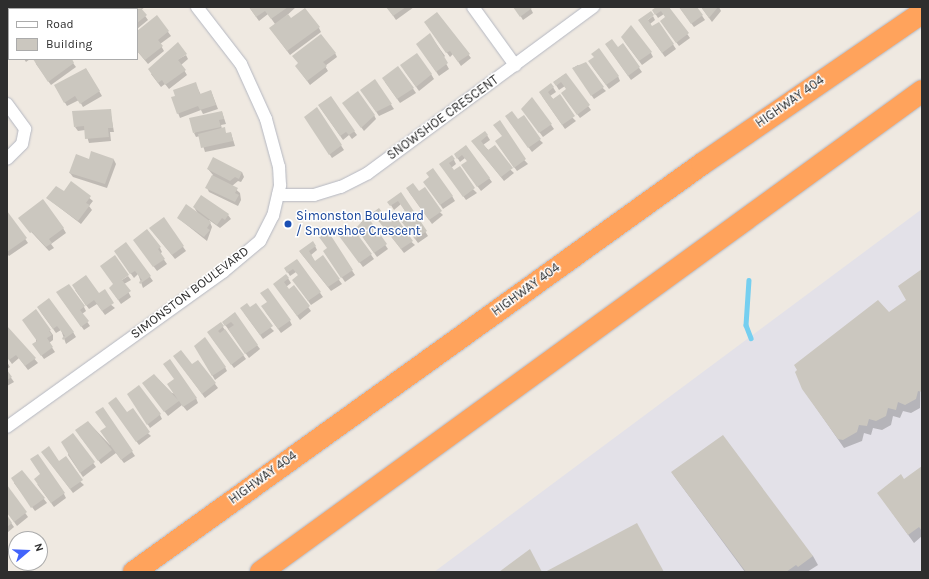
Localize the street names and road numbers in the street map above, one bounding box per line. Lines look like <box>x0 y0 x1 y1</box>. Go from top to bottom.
street label: SNOWSHOE CRESCENT <box>384 72 502 164</box>
street label: HIGHWAY 404 <box>753 73 827 131</box>
street label: SIMONSTON BOULEVARD <box>128 244 252 342</box>
street label: HIGHWAY 404 <box>489 260 563 320</box>
street label: HIGHWAY 404 <box>226 448 300 508</box>

